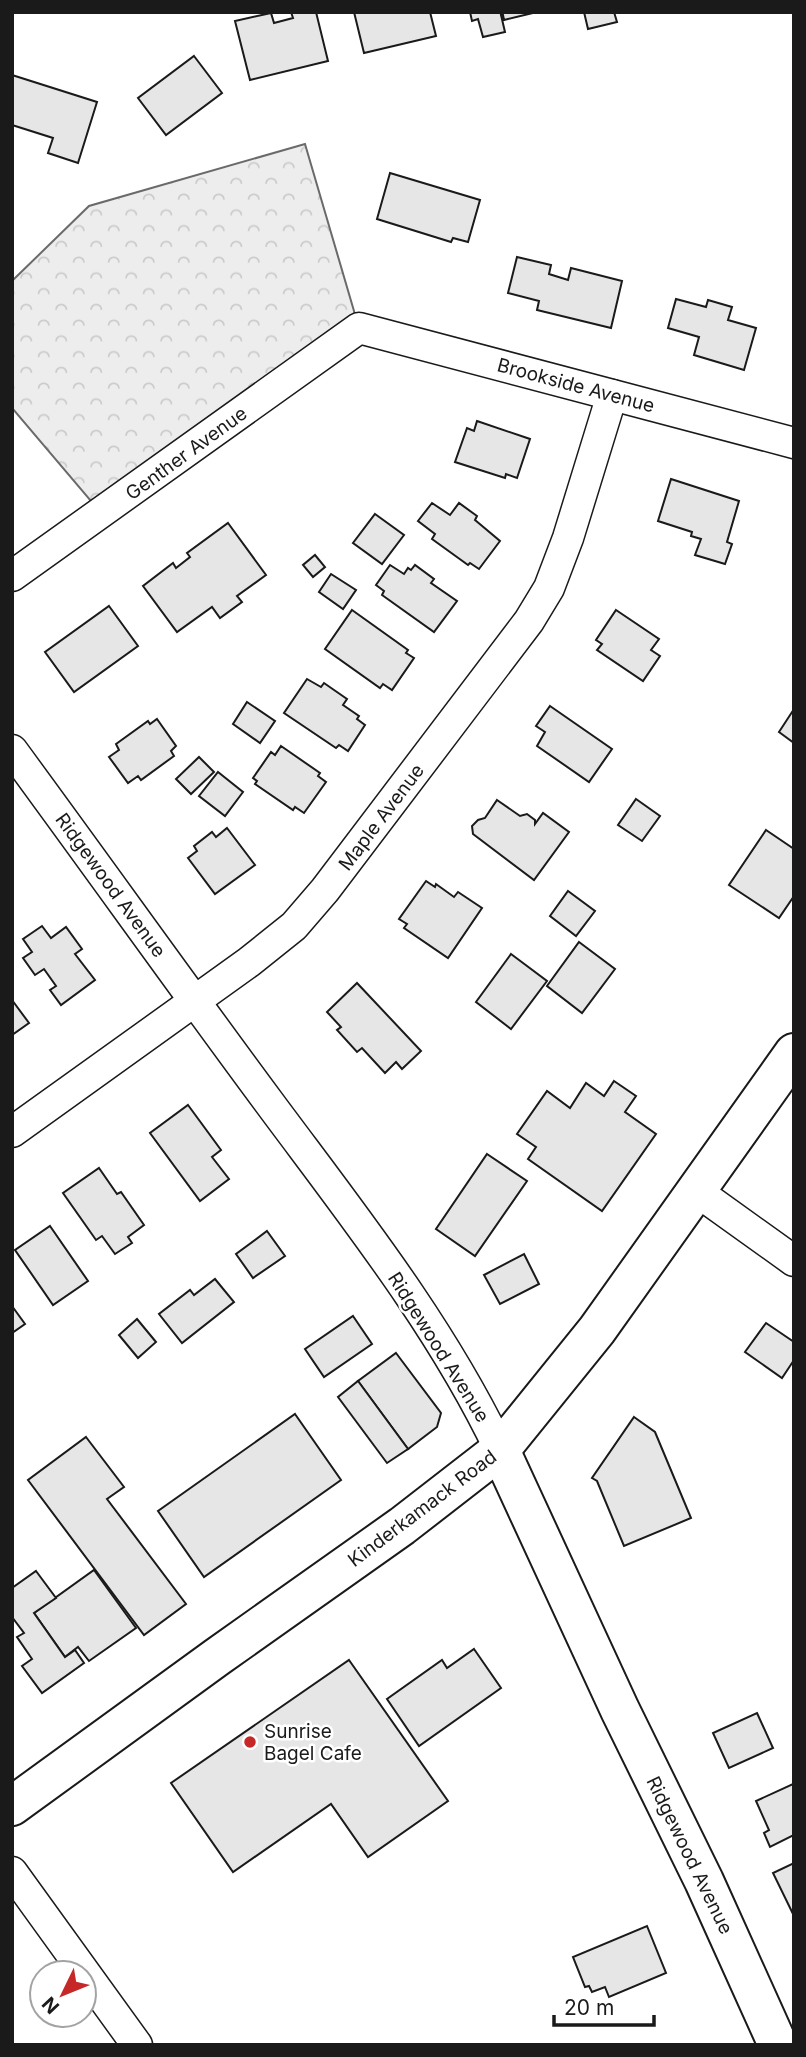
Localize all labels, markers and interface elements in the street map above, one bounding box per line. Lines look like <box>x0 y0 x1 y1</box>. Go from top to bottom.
street label: Brookside Avenue <box>495 353 657 418</box>
street label: Genther Avenue <box>121 402 251 505</box>
street label: Maple Avenue <box>334 760 429 875</box>
street label: Ridgewood Avenue <box>51 809 171 962</box>
street label: Ridgewood Avenue <box>383 1268 494 1427</box>
street label: Kinderkamack Road <box>344 1445 501 1572</box>
place label: Sunrise Bagel Cafe <box>264 1720 362 1765</box>
marker: Sunrise Bagel Cafe <box>242 1734 258 1750</box>
street label: Ridgewood Avenue <box>641 1773 738 1938</box>
north arrow <box>28 1959 98 2029</box>
scale bar <box>554 1983 654 2027</box>
text: N <box>38 1992 64 2018</box>
text: 20 m <box>564 1995 614 2020</box>

